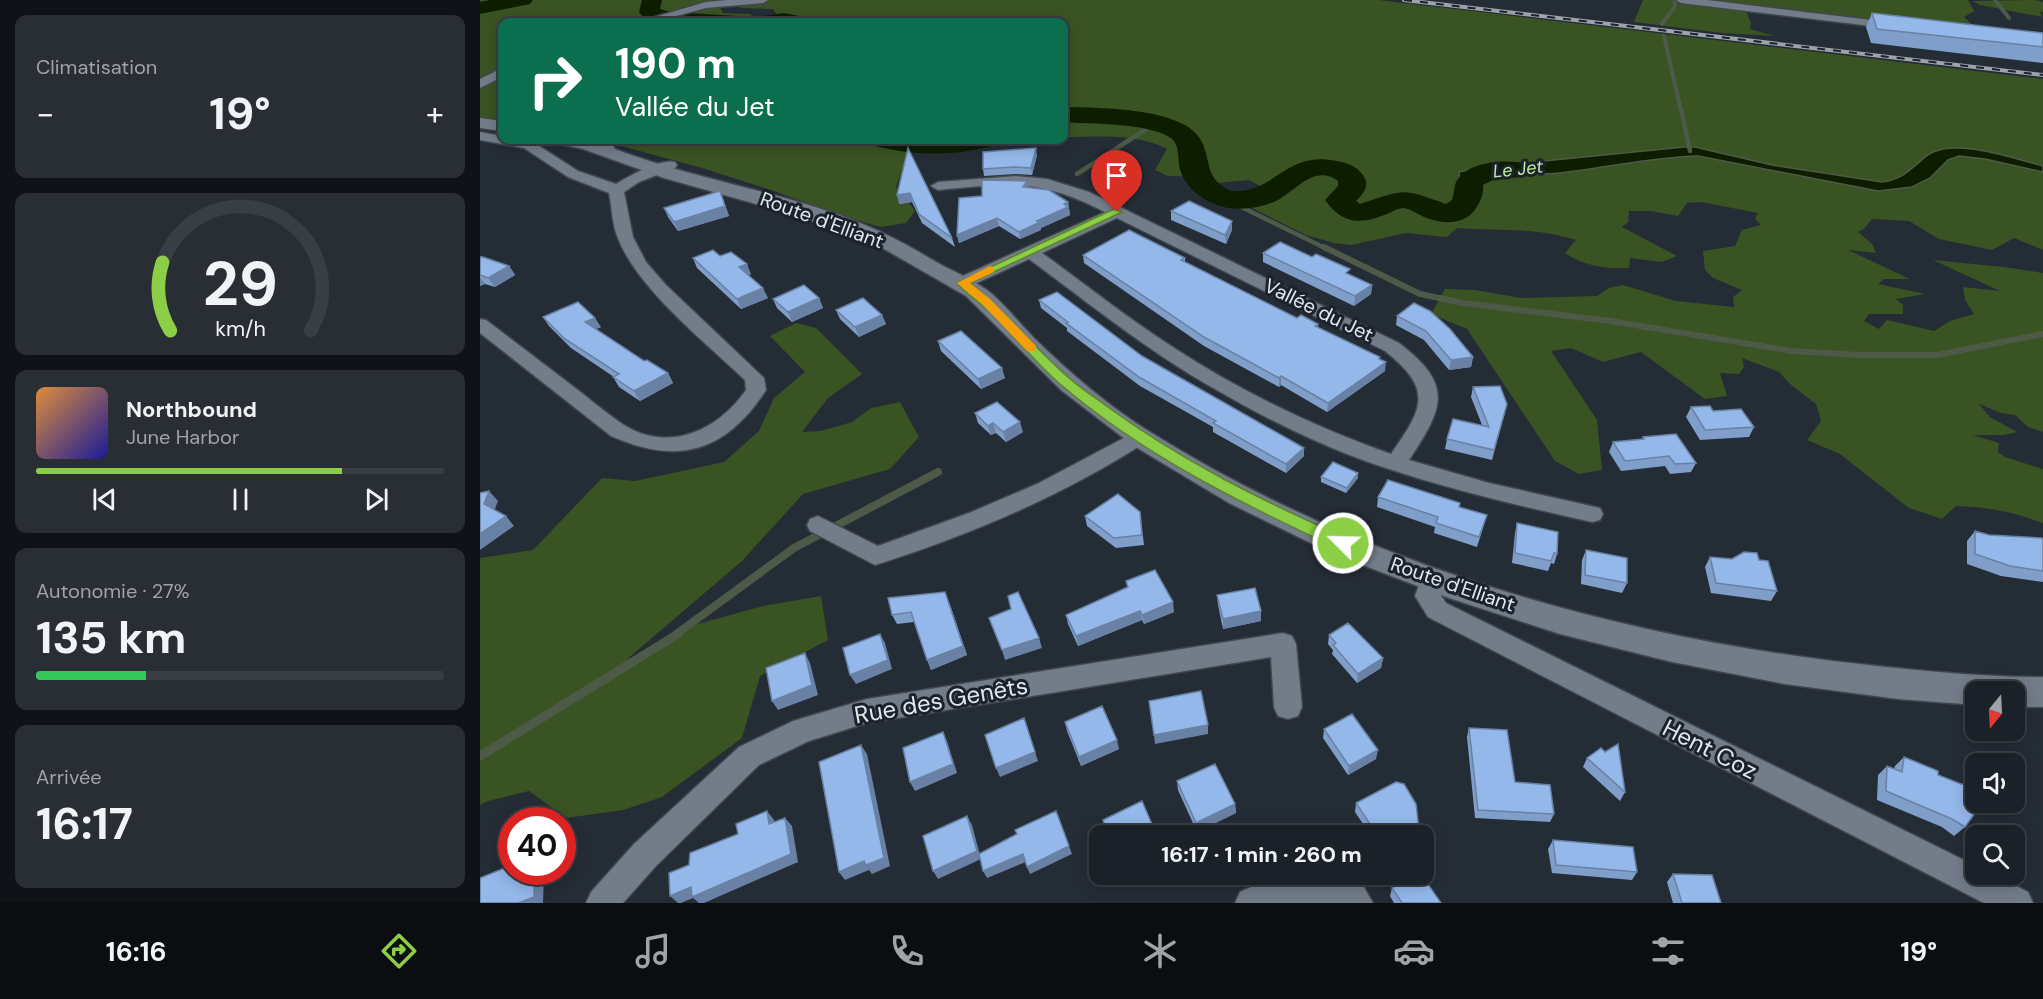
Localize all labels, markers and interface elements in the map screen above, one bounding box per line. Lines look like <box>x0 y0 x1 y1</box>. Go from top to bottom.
text: 190 m <box>615 36 736 91</box>
icon: right <box>516 42 594 120</box>
text: Climatisation <box>36 54 157 80</box>
text: 19° <box>209 84 271 143</box>
text: Vallée du Jet <box>615 89 775 124</box>
text: − <box>36 92 54 135</box>
text: + <box>426 92 444 135</box>
pin <box>1091 150 1142 212</box>
water label: Le Jet <box>1492 154 1545 184</box>
icon: arrive <box>1100 159 1133 192</box>
street label: Route d'Elliant <box>757 186 888 254</box>
text: 29 <box>202 243 278 324</box>
street label: Vallée du Jet <box>1260 272 1378 348</box>
text: km/h <box>215 315 265 343</box>
text: Northbound <box>126 395 257 424</box>
text: June Harbor <box>126 424 239 450</box>
icon: previous <box>88 483 121 516</box>
icon: pause <box>224 483 257 516</box>
icon: next <box>360 483 393 516</box>
position arrow <box>1311 511 1375 575</box>
street label: Route d'Elliant <box>1387 551 1519 617</box>
text: Autonomie · 27% <box>36 578 189 604</box>
text: 135 km <box>36 608 186 667</box>
street label: Rue des Genêts <box>852 670 1030 730</box>
north arrow <box>1965 681 2025 741</box>
map controls <box>1965 681 2025 885</box>
street label: Hent Coz <box>1658 712 1762 786</box>
button: sound <box>1965 753 2025 813</box>
text: Arrivée <box>36 764 102 790</box>
text: 16:17 <box>36 794 133 853</box>
speed limit sign: 40 <box>498 807 576 885</box>
button: search <box>1965 825 2025 885</box>
text: 16:17 · 1 min · 260 m <box>1161 840 1362 869</box>
icon: directions <box>378 930 420 972</box>
icon: music <box>632 930 674 972</box>
icon: phone <box>886 930 928 972</box>
icon: climate <box>1139 930 1181 972</box>
icon: car <box>1393 930 1435 972</box>
icon: filters <box>1647 930 1689 972</box>
text: 16:16 <box>106 934 167 969</box>
text: 19° <box>1900 934 1937 969</box>

